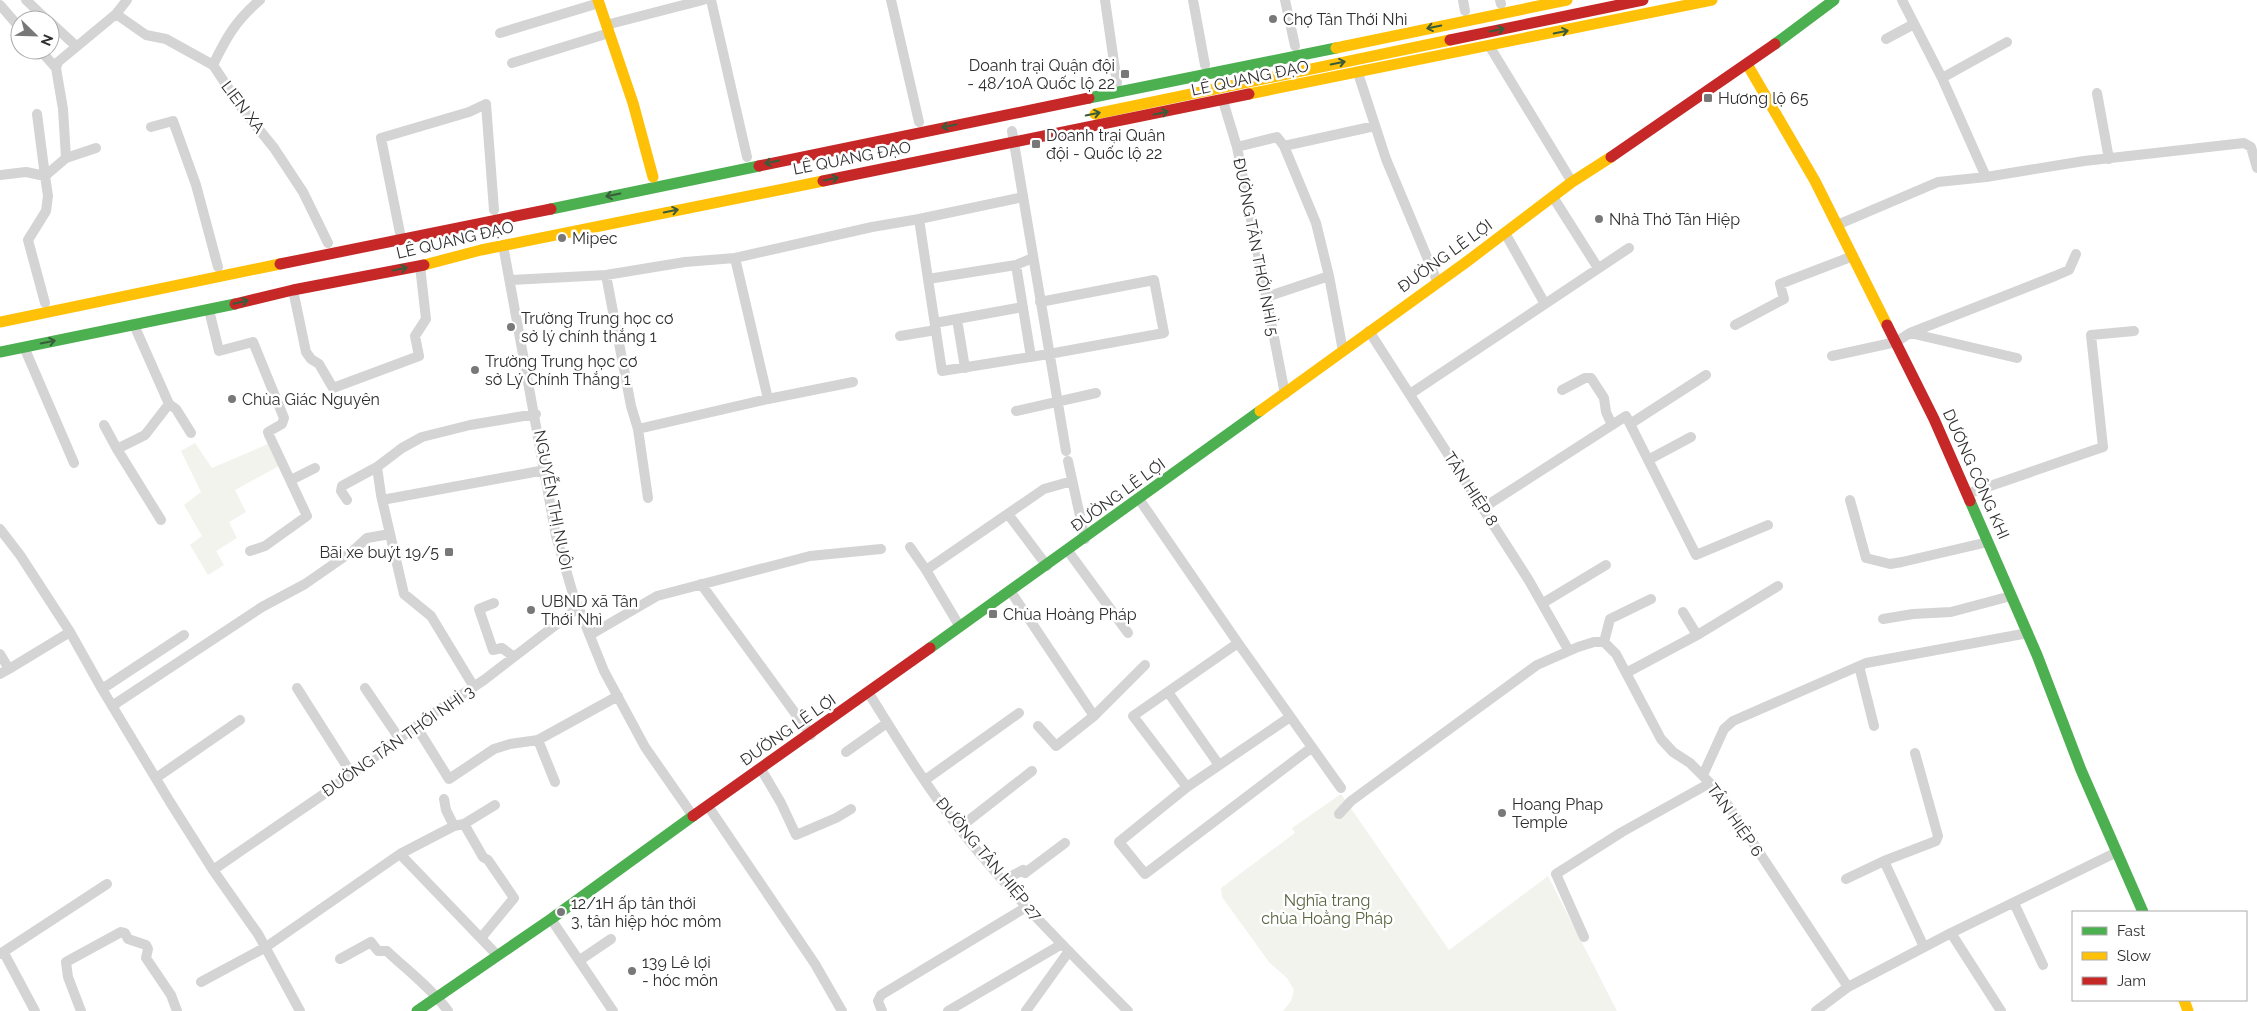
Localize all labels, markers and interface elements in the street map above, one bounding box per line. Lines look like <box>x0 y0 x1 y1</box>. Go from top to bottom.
north arrow <box>10 10 60 60</box>
place label: Chợ Tân Thới Nhì <box>1283 10 1408 29</box>
marker: Chợ Tân Thới Nhì <box>1267 13 1279 25</box>
one-way arrow <box>1426 23 1442 33</box>
one-way arrow <box>1488 25 1504 34</box>
one-way arrow <box>1552 26 1568 36</box>
text: N <box>38 32 56 48</box>
street label: LÊ QUANG ĐẠO <box>1189 55 1311 100</box>
place label: Doanh trại Quận đội - 48/10A Quốc lộ 22 <box>967 56 1115 93</box>
one-way arrow <box>1329 58 1345 67</box>
marker: Doanh trại Quận đội - 48/10A Quốc lộ 22 <box>1119 68 1131 80</box>
street label: LIEN XA <box>217 77 269 137</box>
place label: Hương lộ 65 <box>1718 89 1809 108</box>
marker: Hương lộ 65 <box>1702 92 1714 104</box>
one-way arrow <box>1153 107 1169 117</box>
one-way arrow <box>1085 109 1101 118</box>
one-way arrow <box>941 122 957 132</box>
place label: Doanh trại Quân đội - Quốc lộ 22 <box>1046 126 1165 163</box>
street label: LÊ QUANG ĐẠO <box>791 136 913 179</box>
marker: Doanh trại Quân đội - Quốc lộ 22 <box>1030 138 1042 150</box>
street label: ĐƯỜNG TÂN THỚI NHÌ 5 <box>1229 156 1284 338</box>
one-way arrow <box>765 158 781 168</box>
one-way arrow <box>822 173 838 183</box>
one-way arrow <box>606 191 622 200</box>
one-way arrow <box>663 206 679 215</box>
place label: Nhà Thờ Tân Hiệp <box>1609 210 1740 229</box>
marker: Nhà Thờ Tân Hiệp <box>1593 213 1605 225</box>
street label: ĐƯỜNG LÊ LỢI <box>1394 215 1496 297</box>
street label: LÊ QUANG ĐẠO <box>394 216 516 263</box>
place label: Mipec <box>572 229 618 248</box>
marker: Mipec <box>556 232 568 244</box>
one-way arrow <box>392 264 408 274</box>
one-way arrow <box>233 297 249 306</box>
place label: Trường Trung học cơ sở lý chính thắng 1 <box>521 309 674 346</box>
marker: Trường Trung học cơ sở lý chính thắng 1 <box>505 321 517 333</box>
one-way arrow <box>39 337 55 347</box>
place label: Trường Trung học cơ sở Lý Chính Thắng 1 <box>485 352 638 389</box>
marker: Trường Trung học cơ sở Lý Chính Thắng 1 <box>469 364 481 376</box>
place label: Chùa Giác Nguyên <box>242 390 380 409</box>
marker: Chùa Giác Nguyên <box>226 393 238 405</box>
street label: DƯƠNG CÔNG KHI <box>1939 406 2014 542</box>
street label: NGUYỄN THỊ NUÔI <box>530 428 578 572</box>
street label: TÂN HIỆP 8 <box>1440 448 1503 530</box>
street label: ĐƯỜNG LÊ LỢI <box>1067 454 1169 536</box>
place label: Bãi xe buýt 19/5 <box>319 543 439 562</box>
marker: Bãi xe buýt 19/5 <box>443 546 455 558</box>
place label: UBND xã Tân Thới Nhì <box>541 592 638 629</box>
marker: UBND xã Tân Thới Nhì <box>525 604 537 616</box>
place label: Chùa Hoàng Pháp <box>1003 605 1137 624</box>
marker: Chùa Hoàng Pháp <box>987 608 999 620</box>
street label: ĐƯỜNG TÂN THỚI NHÌ 3 <box>318 681 478 801</box>
street label: ĐƯỜNG LÊ LỢI <box>736 689 839 770</box>
street label: TÂN HIỆP 6 <box>1703 779 1768 860</box>
street label: ĐƯỜNG TÂN HIỆP 27 <box>932 793 1047 925</box>
place label: Hoang Phap Temple <box>1512 795 1603 832</box>
marker: Hoang Phap Temple <box>1496 807 1508 819</box>
park label: Nghĩa trang chùa Hoằng Pháp <box>1261 891 1393 928</box>
place label: 12/1H ấp tân thới 3, tân hiệp hóc môm <box>571 894 722 931</box>
marker: 12/1H ấp tân thới 3, tân hiệp hóc môm <box>555 906 567 918</box>
legend <box>2072 911 2247 1001</box>
text: Fast <box>2117 922 2145 940</box>
text: Slow <box>2117 947 2151 965</box>
place label: 139 Lê lợi - hóc môn <box>642 953 718 990</box>
marker: 139 Lê lợi - hóc môn <box>626 965 638 977</box>
text: Jam <box>2117 972 2146 990</box>

